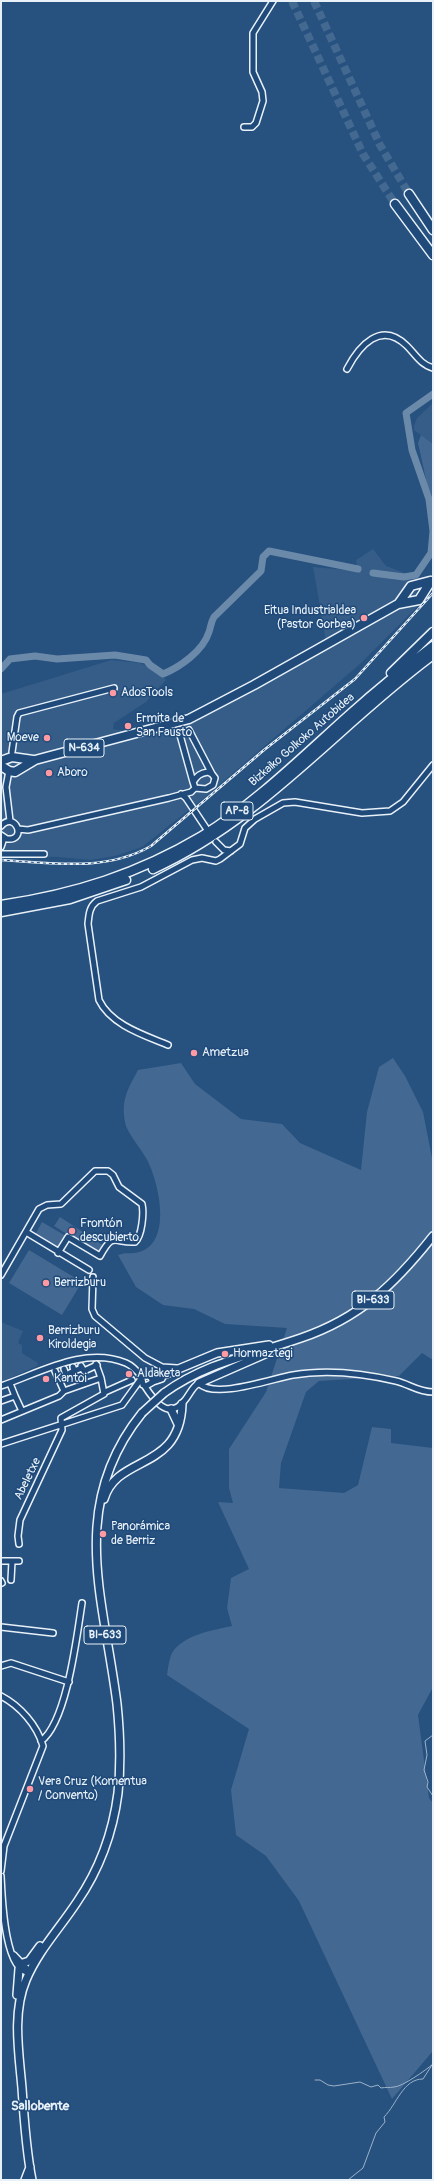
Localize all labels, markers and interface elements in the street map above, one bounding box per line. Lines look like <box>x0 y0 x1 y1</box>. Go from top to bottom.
place label: Eitua Industrialdea (Pastor Gorbea) <box>264 604 356 632</box>
marker: Eitua Industrialdea (Pastor Gorbea) <box>359 613 369 623</box>
place label: AdosTools <box>121 686 173 700</box>
marker: AdosTools <box>108 688 118 698</box>
street label: Bizkaiko Golkoko Autobidea <box>246 690 358 790</box>
place label: Ermita de San Fausto <box>136 712 192 740</box>
marker: Ermita de San Fausto <box>123 721 133 731</box>
place label: Moeve <box>7 731 39 745</box>
marker: Moeve <box>42 733 52 743</box>
road number: N-634 <box>64 739 104 757</box>
place label: Aboro <box>57 766 88 780</box>
marker: Aboro <box>44 768 54 778</box>
road number: AP-8 <box>221 802 253 820</box>
place label: Ametzua <box>202 1046 249 1060</box>
marker: Ametzua <box>189 1048 199 1058</box>
place label: Frontón descubierto <box>80 1217 139 1245</box>
marker: Frontón descubierto <box>67 1226 77 1236</box>
place label: Berrizburu <box>54 1276 106 1290</box>
marker: Berrizburu <box>41 1278 51 1288</box>
road number: BI-633 <box>352 1291 394 1309</box>
place label: Berrizburu Kiroldegia <box>48 1324 100 1352</box>
marker: Berrizburu Kiroldegia <box>35 1333 45 1343</box>
place label: Hormaztegi <box>233 1347 293 1361</box>
marker: Hormaztegi <box>220 1349 230 1359</box>
place label: Aldaketa <box>137 1367 180 1381</box>
marker: Aldaketa <box>124 1369 134 1379</box>
place label: Kantoi <box>54 1372 87 1386</box>
marker: Kantoi <box>41 1374 51 1384</box>
street label: Abeletxe <box>12 1456 44 1502</box>
place label: Panorámica de Berriz <box>111 1520 170 1548</box>
marker: Panorámica de Berriz <box>98 1529 108 1539</box>
road number: BI-633 <box>84 1626 126 1644</box>
place label: Vera Cruz (Komentua / Convento) <box>38 1775 147 1803</box>
marker: Vera Cruz (Komentua / Convento) <box>25 1784 35 1794</box>
district label: Sallobente <box>11 2099 69 2115</box>

